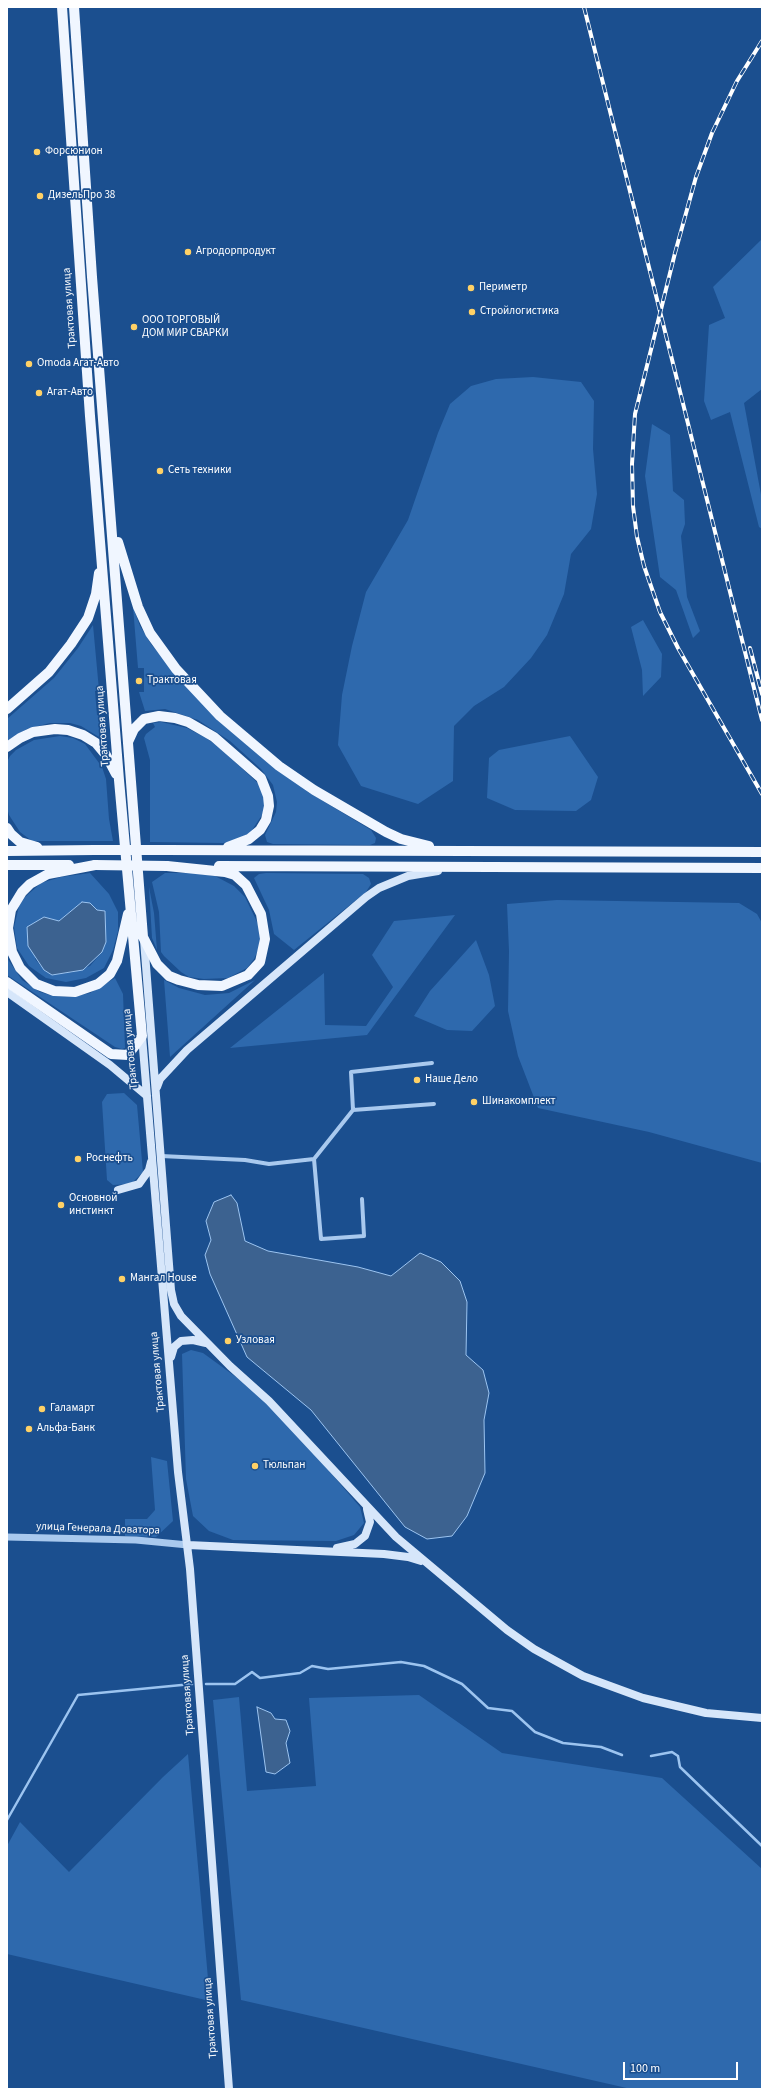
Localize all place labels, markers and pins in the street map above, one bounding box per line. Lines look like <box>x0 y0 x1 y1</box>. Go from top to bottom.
place label: Форсюнион <box>45 145 103 159</box>
marker: Форсюнион <box>32 147 42 157</box>
place label: ДизельПро 38 <box>48 189 115 203</box>
marker: ДизельПро 38 <box>35 191 45 201</box>
place label: Агродорпродукт <box>196 245 276 259</box>
marker: Агродорпродукт <box>183 247 193 257</box>
place label: Периметр <box>479 281 527 295</box>
marker: Периметр <box>466 283 476 293</box>
place label: Стройлогистика <box>480 305 559 319</box>
marker: Стройлогистика <box>467 307 477 317</box>
place label: ООО ТОРГОВЫЙ ДОМ МИР СВАРКИ <box>142 314 229 340</box>
marker: ООО ТОРГОВЫЙ ДОМ МИР СВАРКИ <box>129 322 139 332</box>
place label: Omoda Агат-Авто <box>37 357 119 371</box>
marker: Omoda Агат-Авто <box>24 359 34 369</box>
place label: Агат-Авто <box>47 386 93 400</box>
marker: Агат-Авто <box>34 388 44 398</box>
place label: Сеть техники <box>168 464 232 478</box>
marker: Сеть техники <box>155 466 165 476</box>
place label: Трактовая <box>147 674 197 688</box>
marker: Трактовая <box>134 676 144 686</box>
place label: Наше Дело <box>425 1073 478 1087</box>
marker: Наше Дело <box>412 1075 422 1085</box>
place label: Шинакомплект <box>482 1095 555 1109</box>
marker: Шинакомплект <box>469 1097 479 1107</box>
place label: Роснефть <box>86 1152 133 1166</box>
marker: Роснефть <box>73 1154 83 1164</box>
place label: Основной инстинкт <box>69 1192 117 1218</box>
marker: Основной инстинкт <box>56 1200 66 1210</box>
place label: Мангал House <box>130 1272 197 1286</box>
marker: Мангал House <box>117 1274 127 1284</box>
place label: Узловая <box>236 1334 275 1348</box>
marker: Узловая <box>223 1336 233 1346</box>
place label: Галамарт <box>50 1402 95 1416</box>
marker: Галамарт <box>37 1404 47 1414</box>
place label: Альфа-Банк <box>37 1422 95 1436</box>
marker: Альфа-Банк <box>24 1424 34 1434</box>
place label: Тюльпан <box>263 1459 306 1473</box>
marker: Тюльпан <box>250 1461 260 1471</box>

